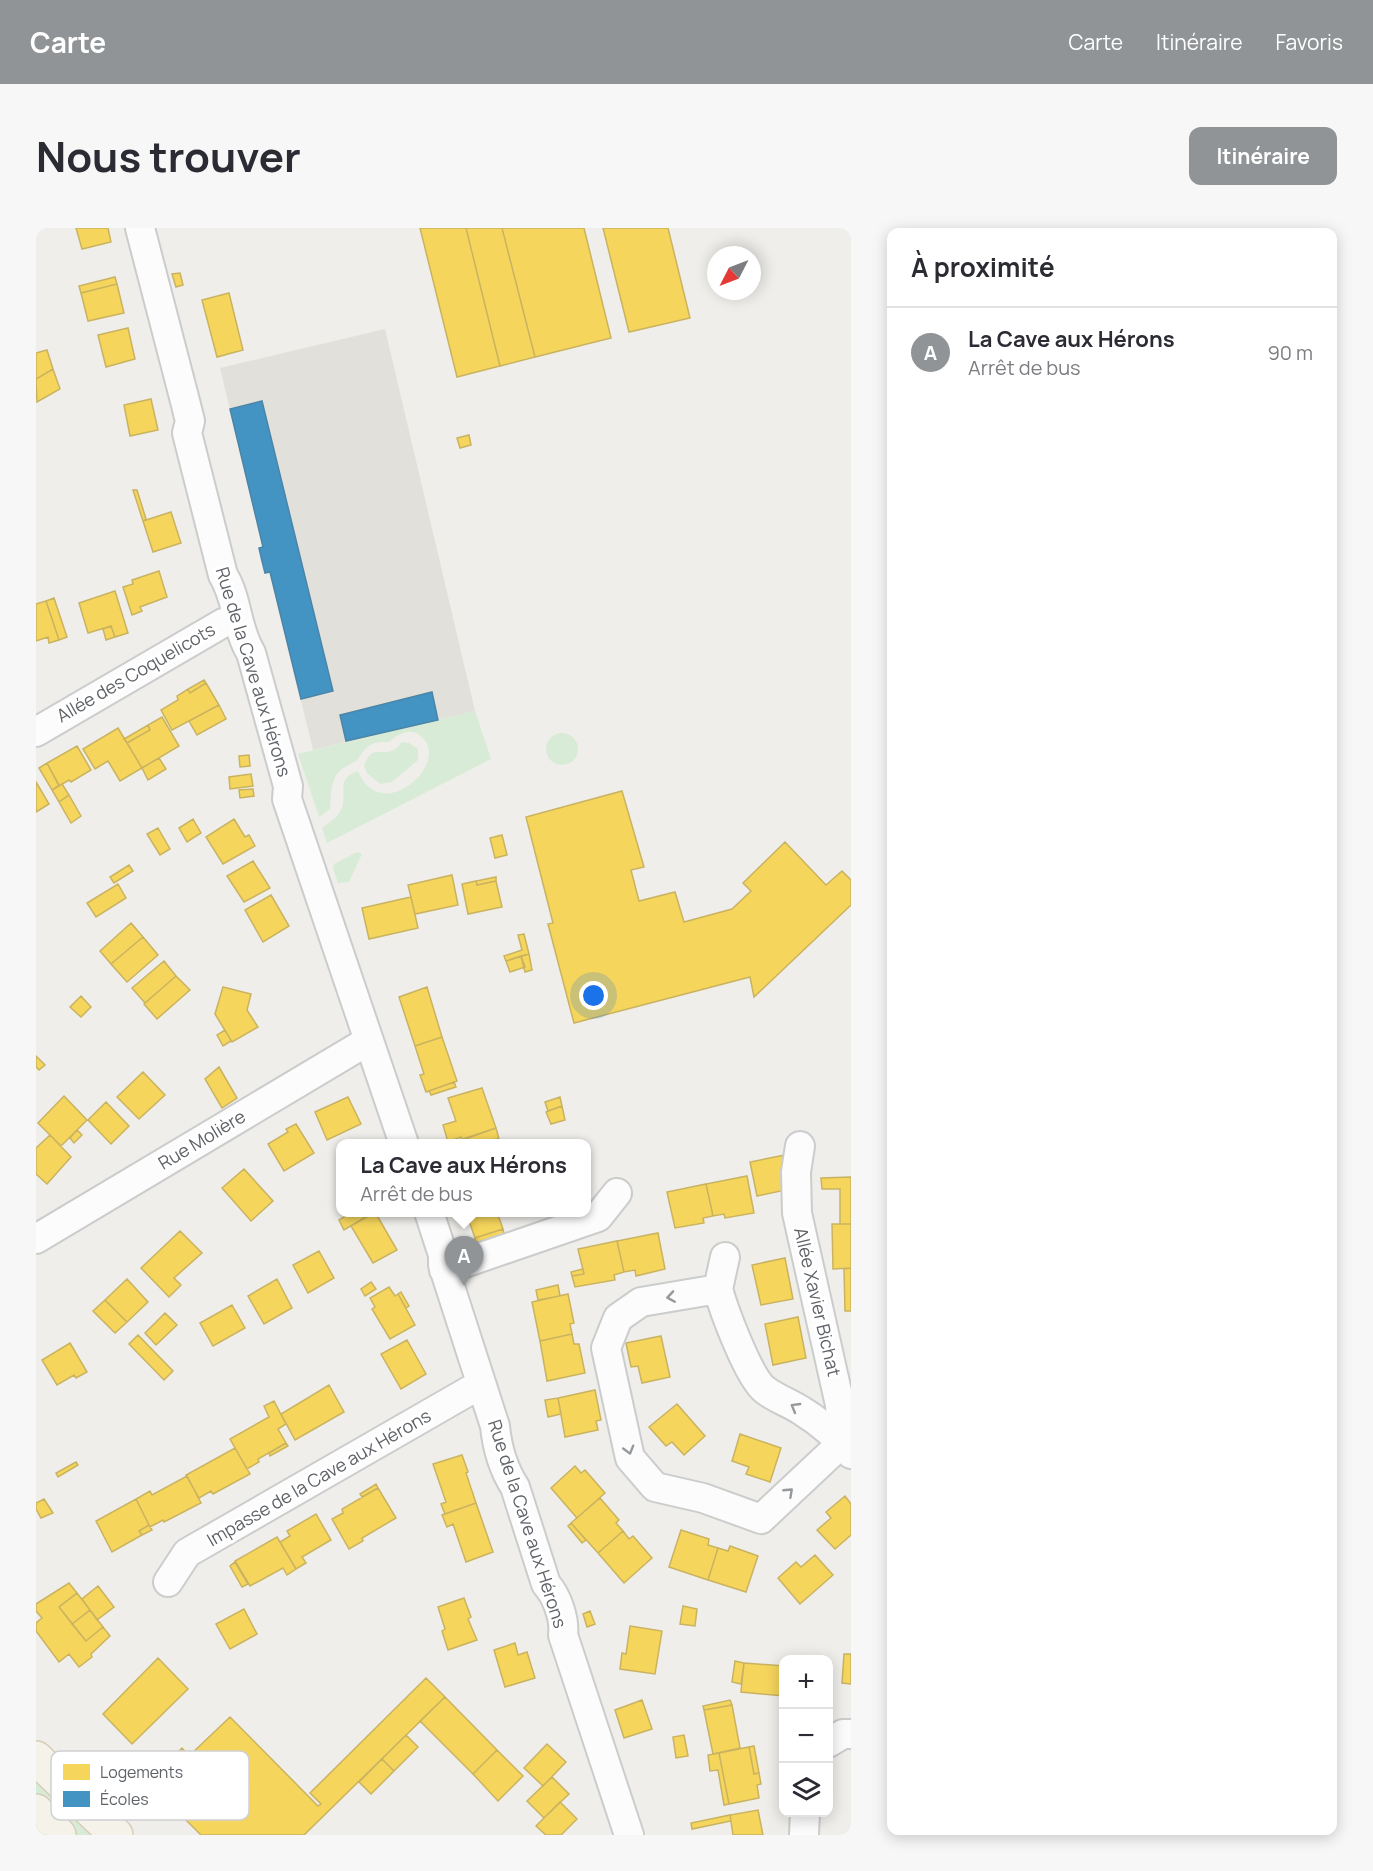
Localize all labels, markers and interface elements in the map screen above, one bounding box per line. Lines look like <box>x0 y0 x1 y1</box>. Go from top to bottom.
text: Carte <box>30 23 106 61</box>
text: Carte <box>1069 28 1123 56</box>
text: Itinéraire <box>1156 28 1242 56</box>
text: Favoris <box>1275 28 1343 56</box>
text: Nous trouver <box>36 127 301 185</box>
button: Itinéraire <box>1189 127 1337 185</box>
north arrow <box>707 246 761 300</box>
text: À proximité <box>911 249 1055 285</box>
text: La Cave aux Hérons <box>968 324 1175 354</box>
text: A <box>924 339 937 366</box>
text: 90 m <box>1267 339 1313 366</box>
text: Arrêt de bus <box>968 354 1081 381</box>
street label: Rue de la Cave aux Hérons <box>211 564 297 779</box>
street label: Allée des Coquelicots <box>52 617 219 727</box>
your location <box>579 981 608 1010</box>
street label: Rue Molière <box>153 1104 250 1175</box>
popup <box>336 1139 591 1217</box>
text: La Cave aux Hérons <box>360 1150 567 1180</box>
text: Arrêt de bus <box>360 1180 473 1207</box>
street label: Allée Xavier Bichat <box>789 1225 847 1379</box>
pin: A <box>444 1236 484 1286</box>
one-way arrow <box>666 1291 675 1303</box>
street label: Impasse de la Cave aux Hérons <box>202 1403 435 1551</box>
one-way arrow <box>791 1403 801 1414</box>
street label: Rue de la Cave aux Hérons <box>483 1416 573 1631</box>
one-way arrow <box>622 1444 634 1455</box>
one-way arrow <box>781 1489 792 1500</box>
map controls <box>779 1655 833 1817</box>
button: + <box>779 1655 833 1709</box>
button: − <box>779 1709 833 1763</box>
legend <box>51 1751 249 1820</box>
text: Logements <box>100 1761 183 1783</box>
button: layers <box>779 1763 833 1817</box>
text: Écoles <box>100 1788 149 1810</box>

